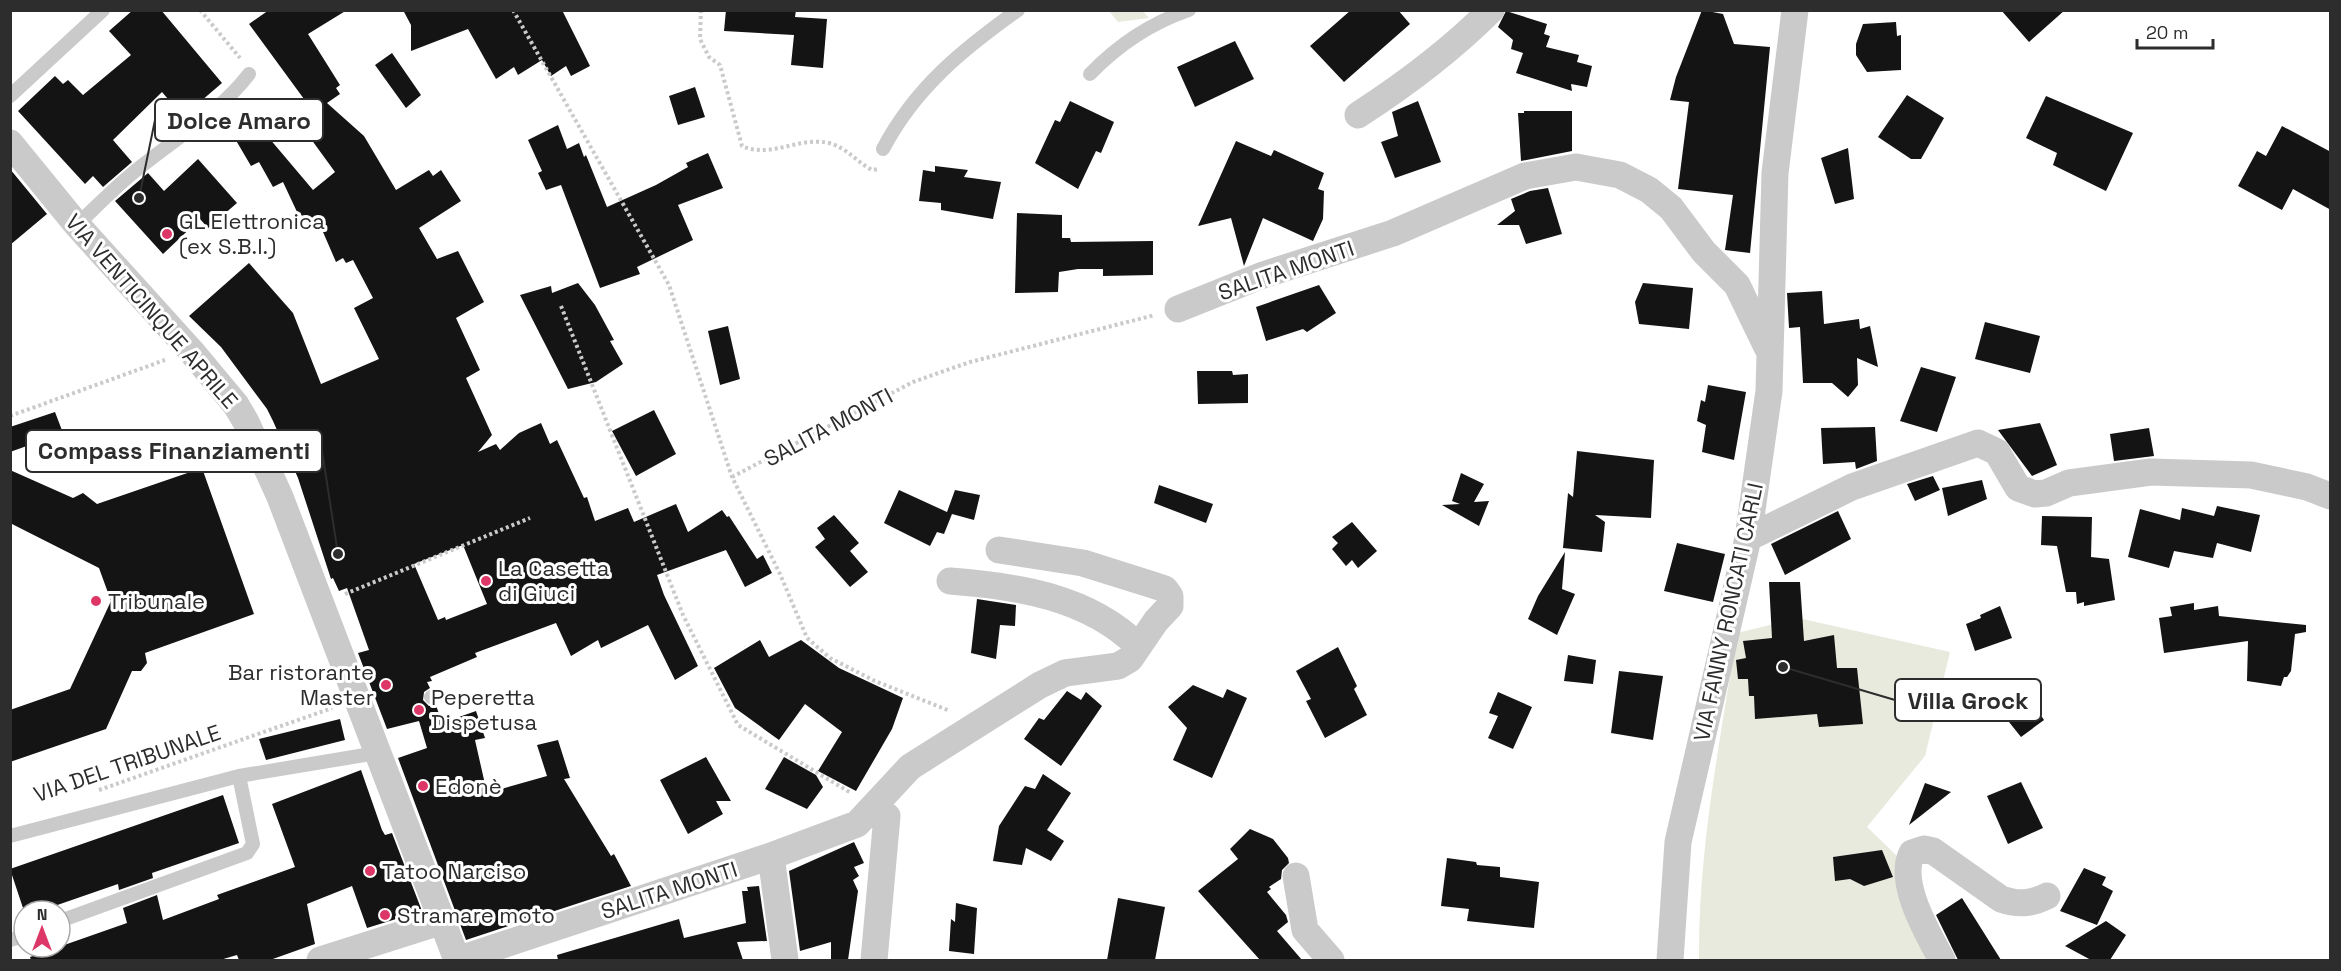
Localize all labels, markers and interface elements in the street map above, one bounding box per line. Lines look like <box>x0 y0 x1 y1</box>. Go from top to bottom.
scale bar <box>2137 12 2214 50</box>
text: 20 m <box>2146 21 2189 44</box>
callout: Dolce Amaro <box>155 99 323 141</box>
text: Dolce Amaro <box>167 105 311 136</box>
place label: GL Elettronica (ex S.B.I.) <box>179 207 325 260</box>
street label: VIA VENTICINQUE APRILE <box>60 208 244 414</box>
marker: GL Elettronica (ex S.B.I.) <box>160 227 174 241</box>
street label: SALITA MONTI <box>1214 234 1358 306</box>
street label: SALITA MONTI <box>759 381 897 473</box>
callout: Compass Finanziamenti <box>26 430 322 472</box>
text: Compass Finanziamenti <box>38 435 310 466</box>
street label: VIA FANNY RONCATI CARLI <box>1687 480 1769 744</box>
place label: La Casetta di Giuci <box>498 554 610 607</box>
marker: La Casetta di Giuci <box>479 574 493 588</box>
place label: Tribunale <box>108 587 205 615</box>
marker: Tribunale <box>89 594 103 608</box>
place label: Bar ristorante Master <box>228 658 374 711</box>
marker: Bar ristorante Master <box>379 678 393 692</box>
callout: Villa Grock <box>1895 679 2041 721</box>
place label: Peperetta Dispetusa <box>431 683 537 736</box>
text: Villa Grock <box>1907 685 2029 716</box>
marker: Peperetta Dispetusa <box>412 703 426 717</box>
street label: VIA DEL TRIBUNALE <box>30 718 224 808</box>
place label: Edonè <box>435 772 502 800</box>
marker: Edonè <box>416 779 430 793</box>
street label: SALITA MONTI <box>597 855 741 925</box>
place label: Tatoo Narciso <box>382 857 526 885</box>
marker: Tatoo Narciso <box>363 864 377 878</box>
north arrow <box>12 899 72 959</box>
place label: Stramare moto <box>397 901 555 929</box>
text: N <box>37 904 47 925</box>
marker: Stramare moto <box>378 908 392 922</box>

